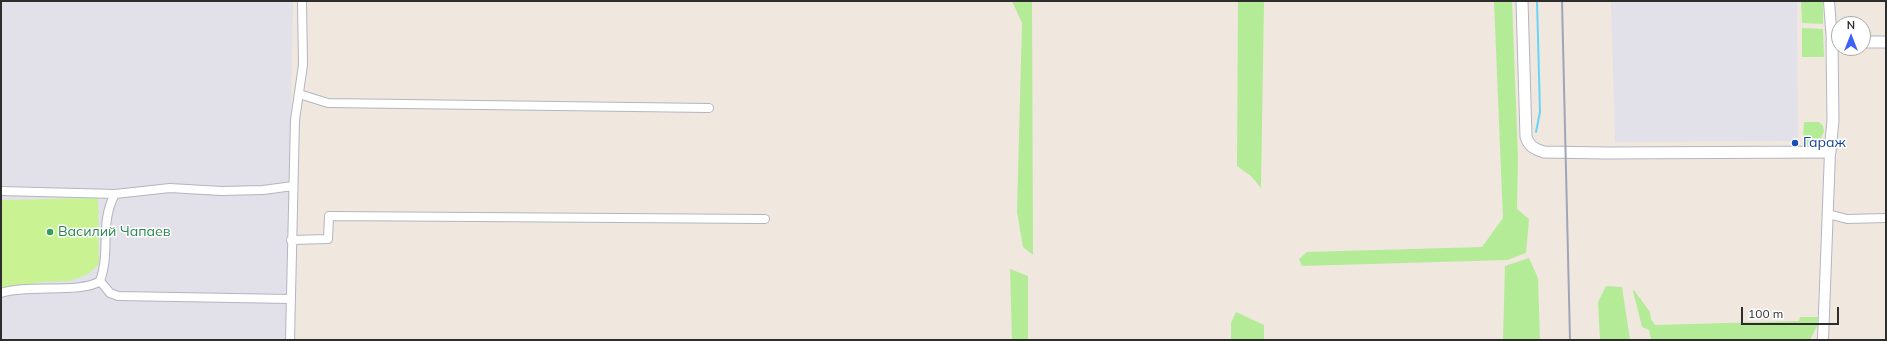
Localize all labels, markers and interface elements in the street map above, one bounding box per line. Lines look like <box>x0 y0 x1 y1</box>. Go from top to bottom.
north arrow <box>1831 16 1871 56</box>
text: N <box>1847 18 1855 32</box>
place label: Гараж <box>1803 135 1846 151</box>
marker: Гараж <box>1790 138 1800 148</box>
place label: Василий Чапаев <box>58 224 171 240</box>
marker: Василий Чапаев <box>45 227 55 237</box>
scale bar <box>1743 299 1841 325</box>
text: 100 m <box>1748 306 1783 321</box>

